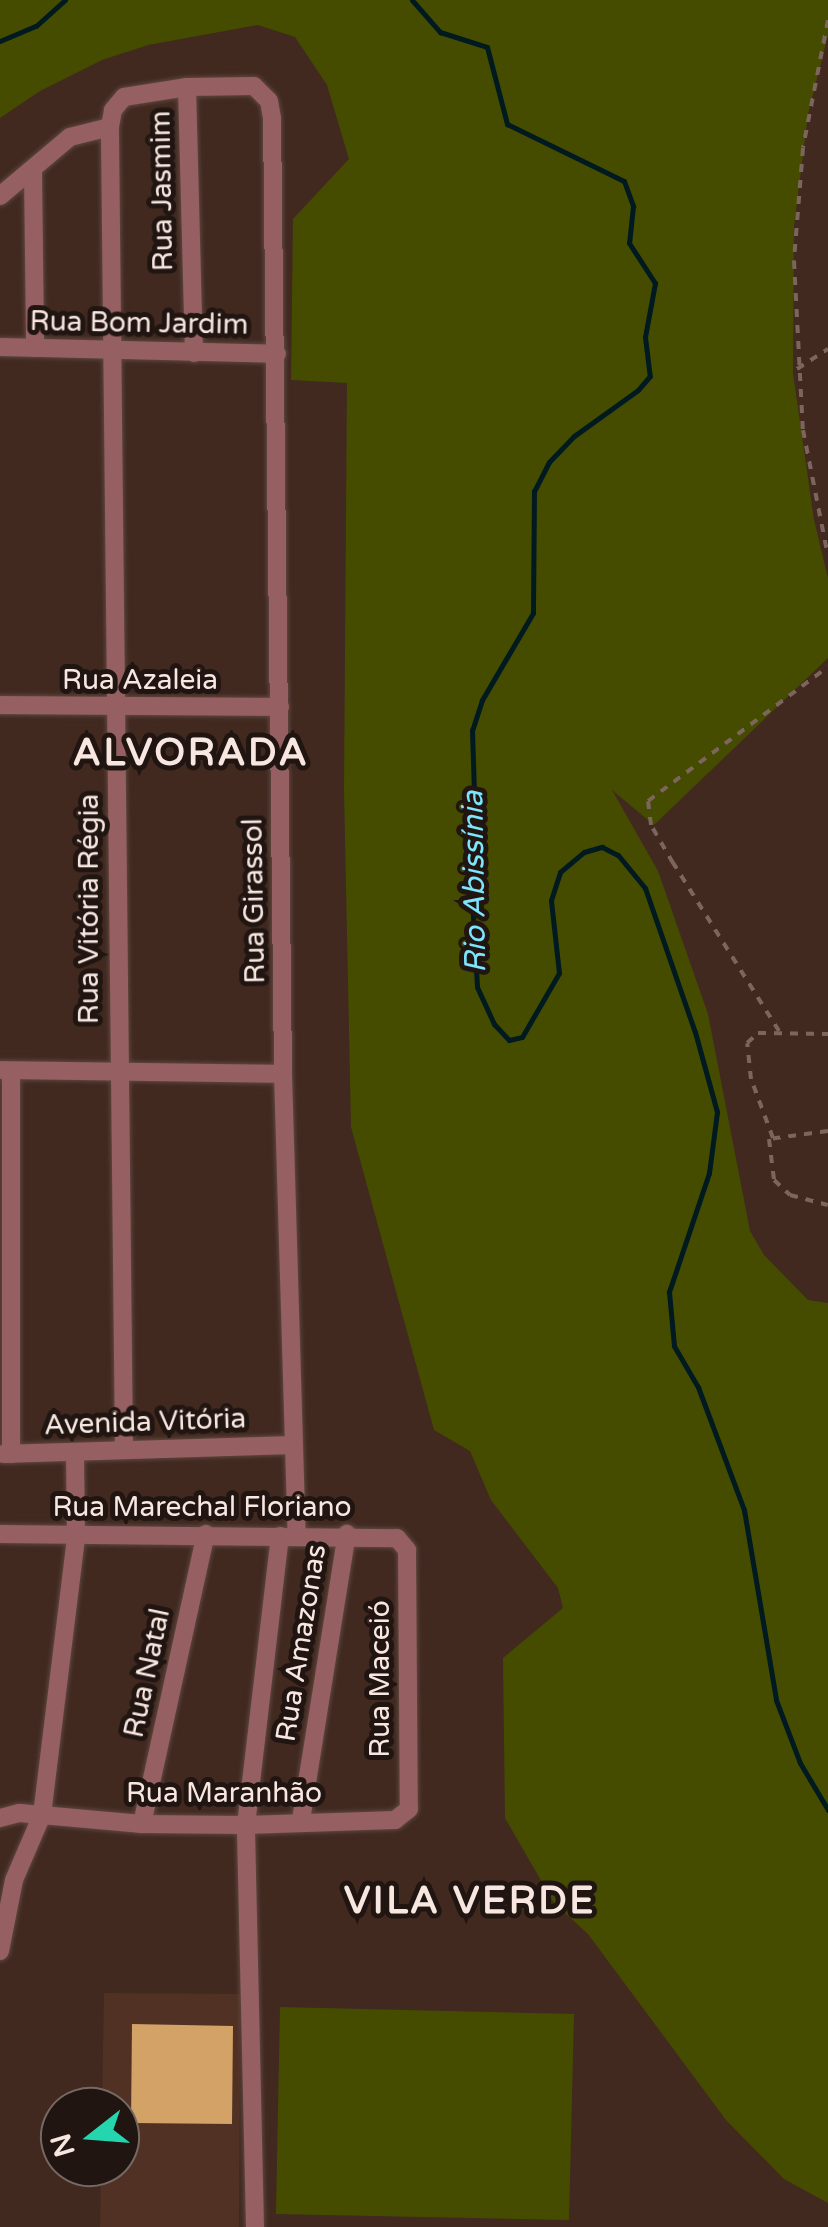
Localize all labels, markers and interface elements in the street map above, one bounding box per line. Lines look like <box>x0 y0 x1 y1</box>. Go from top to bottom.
street label: Rua Jasmim <box>144 110 180 272</box>
street label: Rua Bom Jardim <box>29 304 249 342</box>
street label: Rua Azaleia <box>62 663 218 697</box>
district label: ALVORADA <box>73 731 309 777</box>
water label: Rio Abissínia <box>455 791 495 973</box>
street label: Rua Vitória Régia <box>72 794 106 1024</box>
street label: Rua Girassol <box>236 818 272 984</box>
street label: Avenida Vitória <box>43 1402 247 1442</box>
street label: Rua Marechal Floriano <box>52 1490 352 1524</box>
street label: Rua Amazonas <box>269 1542 333 1744</box>
street label: Rua Maceió <box>363 1600 397 1758</box>
street label: Rua Natal <box>117 1605 177 1741</box>
street label: Rua Maranhão <box>126 1776 322 1810</box>
district label: VILA VERDE <box>344 1879 596 1925</box>
north arrow <box>40 2087 140 2187</box>
text: N <box>44 2129 83 2161</box>

